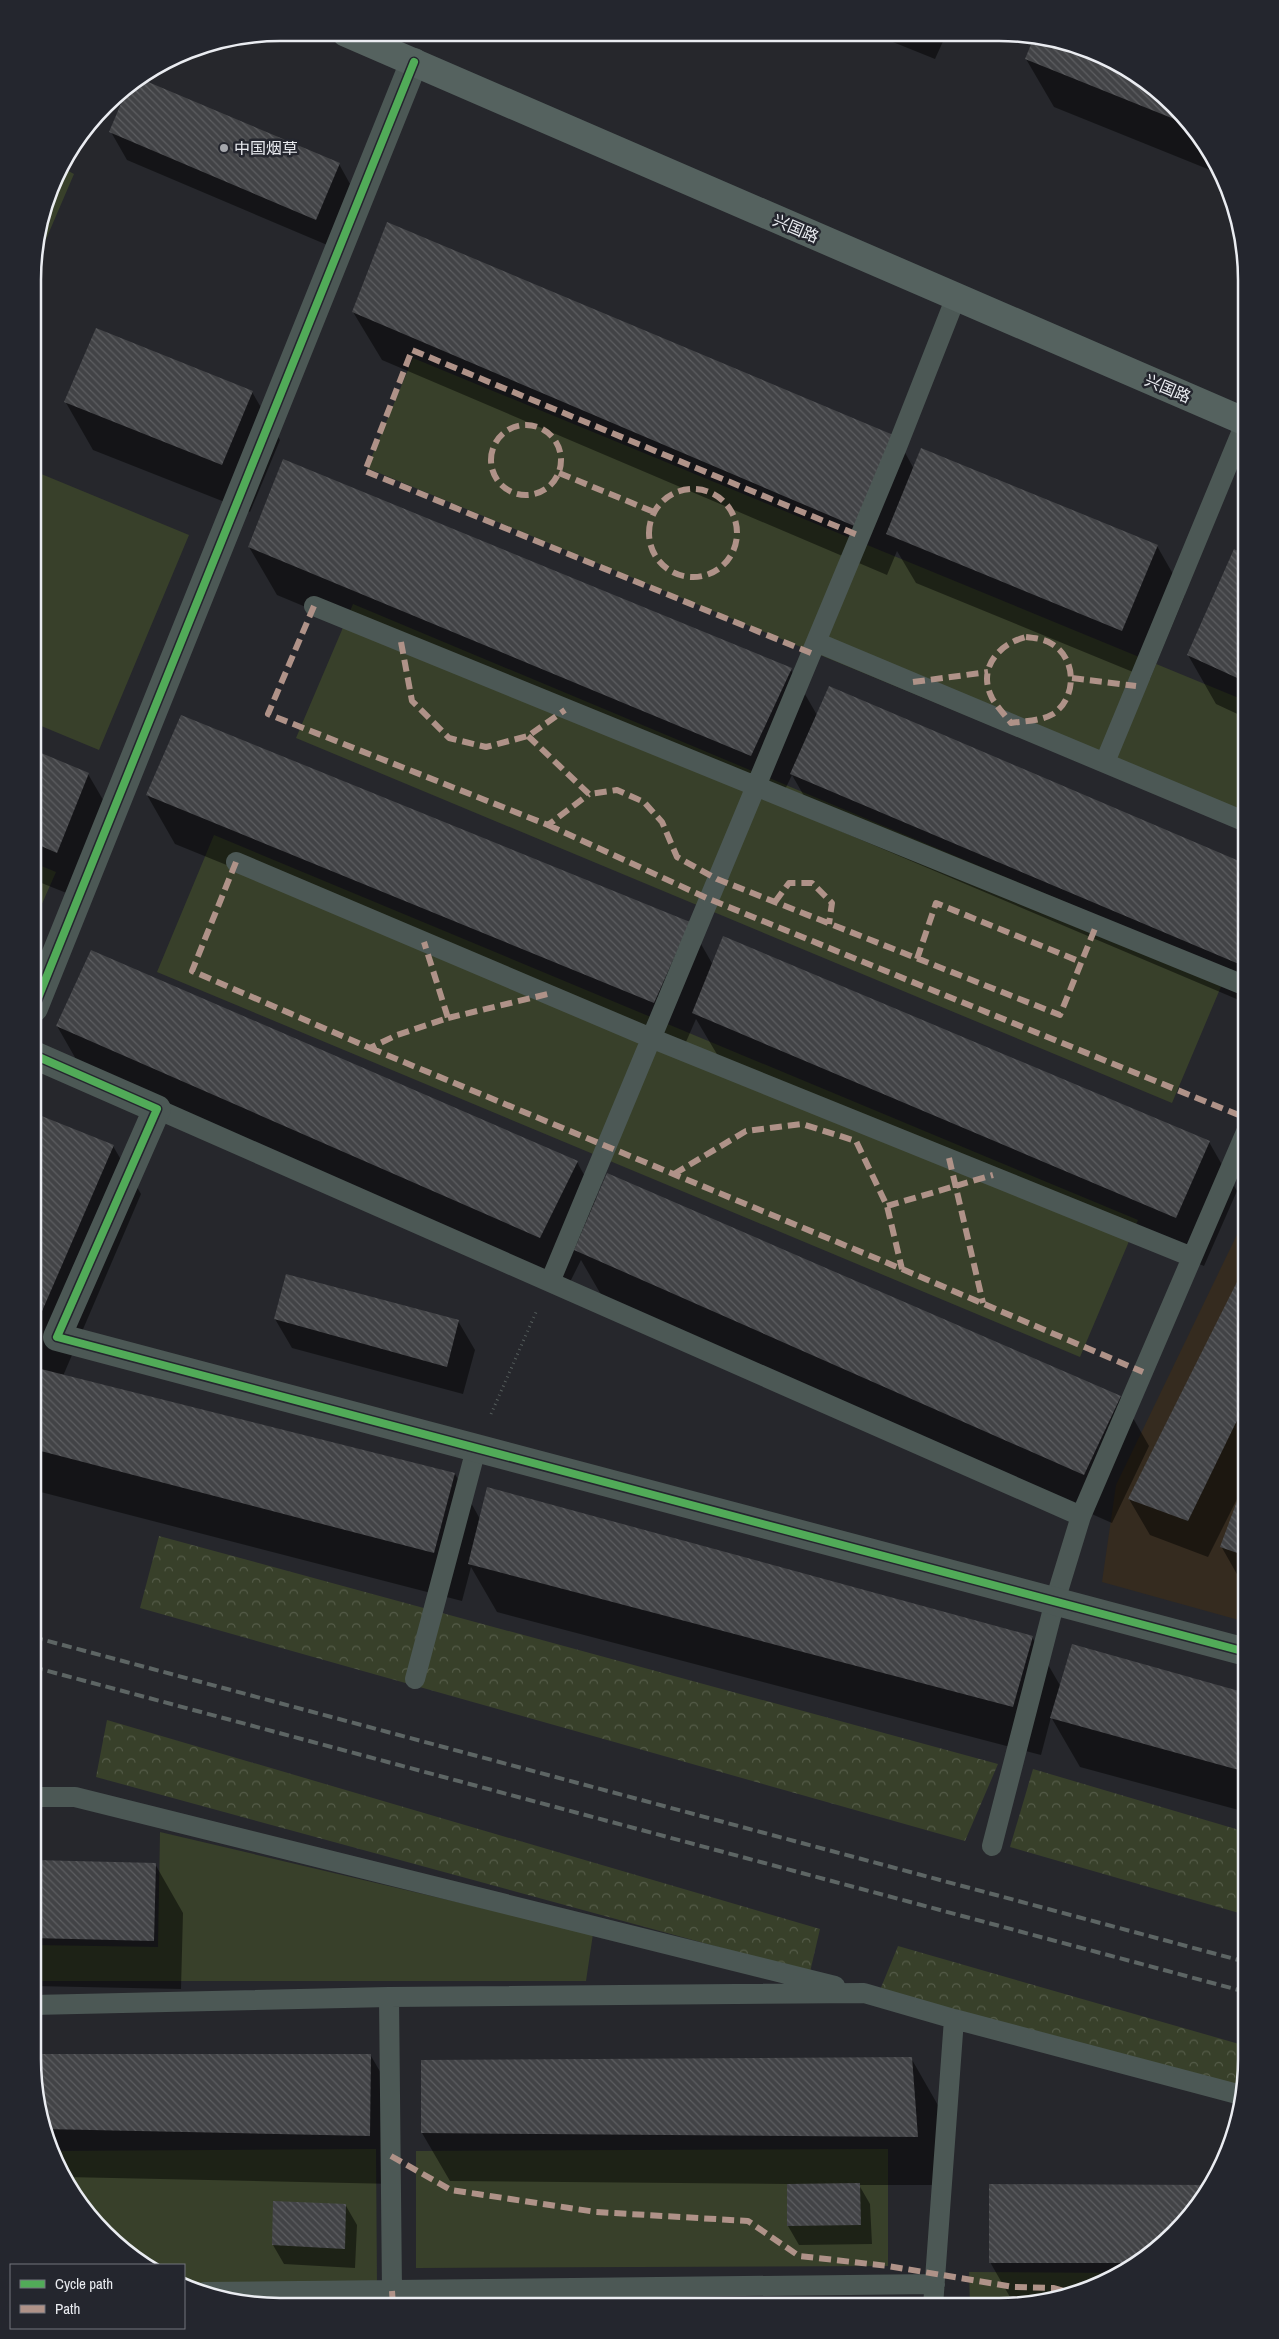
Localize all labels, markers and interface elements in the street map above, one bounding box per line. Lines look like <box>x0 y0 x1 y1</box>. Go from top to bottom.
place label: 中国烟草 <box>234 137 298 159</box>
marker: 中国烟草 <box>218 142 230 154</box>
street label: 兴国路 <box>770 208 822 248</box>
street label: 兴国路 <box>1142 368 1194 408</box>
legend <box>10 2264 185 2329</box>
text: Cycle path <box>55 2273 113 2294</box>
text: Path <box>55 2298 80 2319</box>

